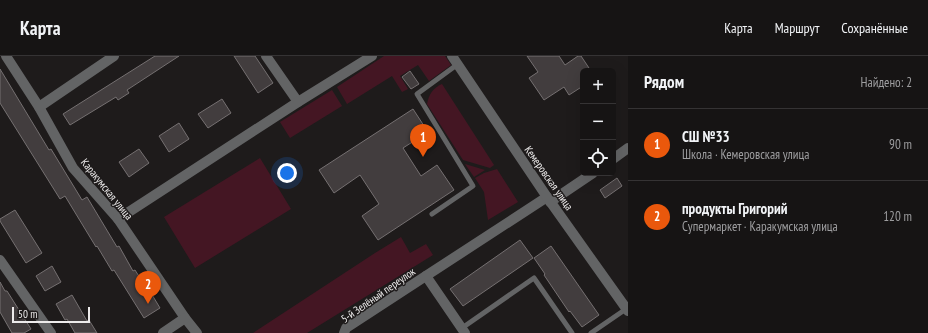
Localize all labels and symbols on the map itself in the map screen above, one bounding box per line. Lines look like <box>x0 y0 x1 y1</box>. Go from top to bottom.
pin: 1 <box>410 124 436 157</box>
street label: Кемеровская улица <box>522 143 576 213</box>
street label: Каракумская улица <box>78 156 136 222</box>
your location <box>277 163 297 183</box>
street label: 5-й Зелёный переулок <box>338 264 418 326</box>
pin: 2 <box>135 271 161 304</box>
scale bar <box>12 305 90 324</box>

